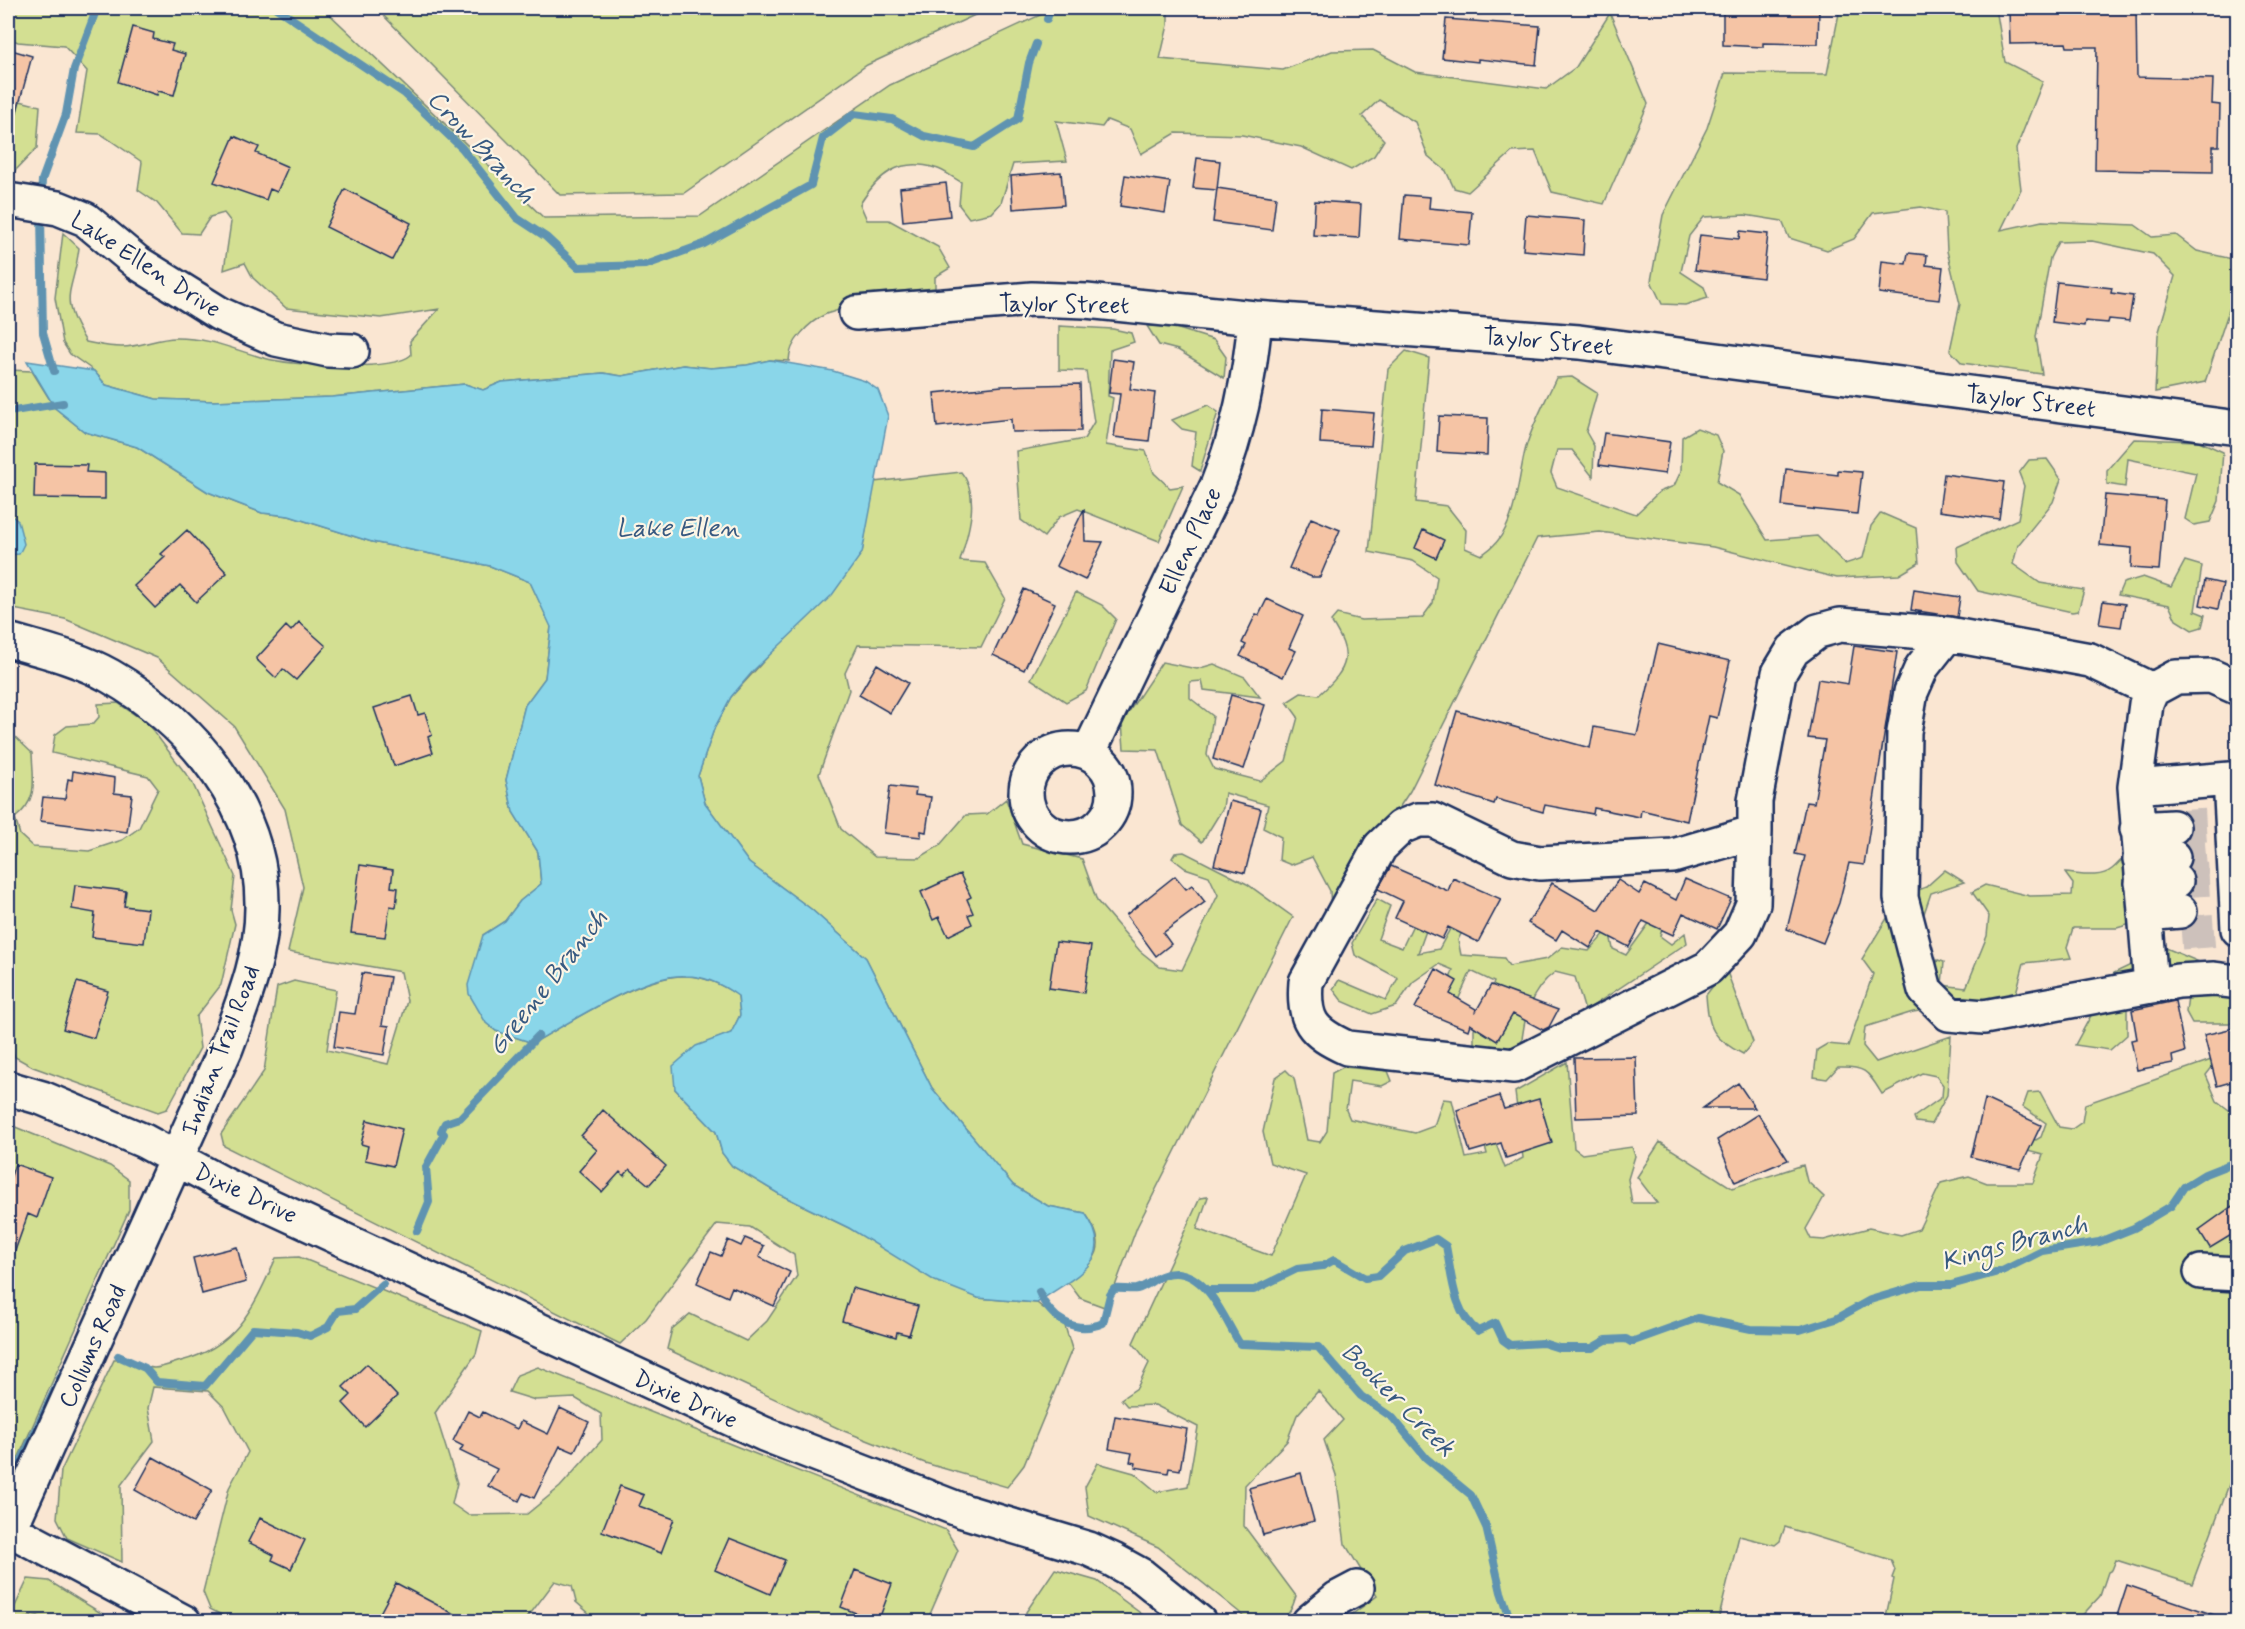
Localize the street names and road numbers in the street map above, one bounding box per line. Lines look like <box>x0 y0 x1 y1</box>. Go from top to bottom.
street label: Lake Ellen Drive <box>64 205 226 326</box>
street label: Taylor Street <box>998 289 1130 322</box>
street label: Taylor Street <box>1481 321 1614 364</box>
street label: Taylor Street <box>1964 379 2098 426</box>
street label: Ellen Place <box>1153 483 1230 601</box>
street label: Indian Trail Road <box>175 961 268 1140</box>
street label: Dixie Drive <box>189 1157 302 1232</box>
street label: Collums Road <box>52 1280 134 1413</box>
street label: Dixie Drive <box>629 1364 742 1437</box>

